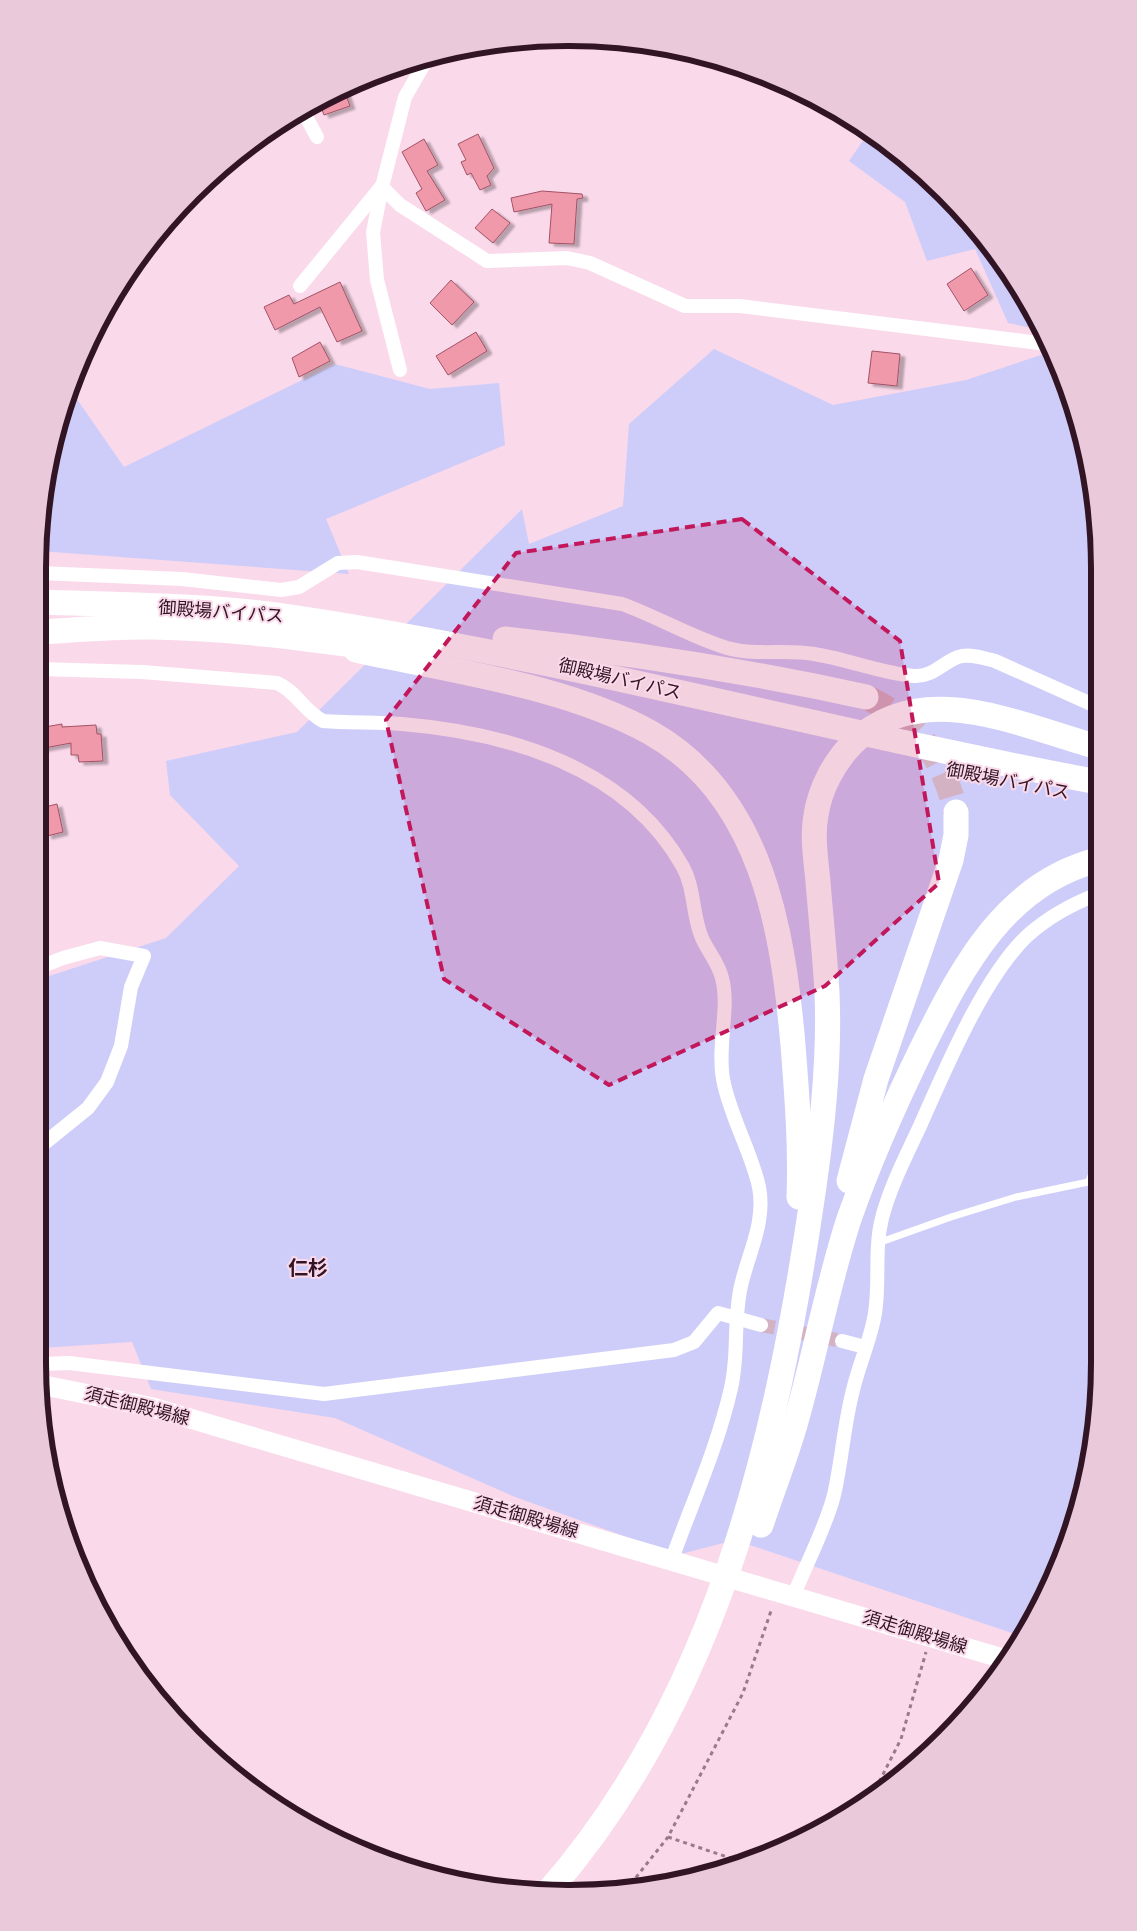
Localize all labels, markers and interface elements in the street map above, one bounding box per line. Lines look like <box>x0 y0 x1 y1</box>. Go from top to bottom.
street label: 御殿場バイパス <box>158 597 284 627</box>
street label: 御殿場バイパス <box>556 654 684 704</box>
street label: 御殿場バイパス <box>944 758 1072 804</box>
district label: 仁杉 <box>288 1256 328 1280</box>
street label: 須走御殿場線 <box>82 1382 192 1430</box>
street label: 須走御殿場線 <box>471 1492 581 1542</box>
street label: 須走御殿場線 <box>860 1606 970 1658</box>

